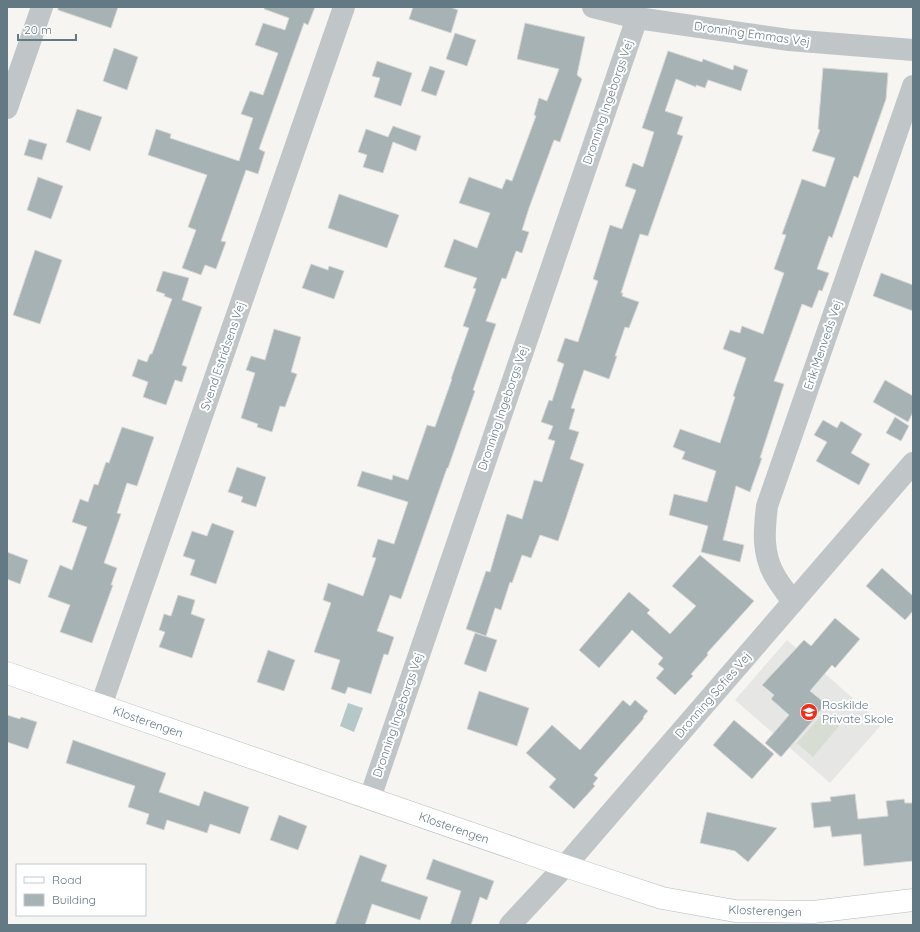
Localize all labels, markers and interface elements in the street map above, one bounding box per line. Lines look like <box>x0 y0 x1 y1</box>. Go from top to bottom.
scale bar <box>18 16 76 42</box>
street label: Dronning Emmas Vej <box>693 18 811 49</box>
text: 20 m <box>24 22 52 37</box>
street label: Dronning Ingeborgs Vej <box>579 37 636 166</box>
street label: Erik Menveds Vej <box>800 298 845 392</box>
street label: Svend Estridsens Vej <box>197 299 248 412</box>
street label: Dronning Ingeborgs Vej <box>474 343 531 472</box>
street label: Dronning Sofies Vej <box>671 649 754 741</box>
street label: Dronning Ingeborgs Vej <box>369 650 426 779</box>
place label: Roskilde Private Skole <box>822 697 894 726</box>
street label: Klosterengen <box>111 702 185 741</box>
school or university icon: Roskilde Private Skole <box>799 702 819 722</box>
street label: Klosterengen <box>417 808 491 847</box>
legend <box>16 864 146 916</box>
text: Road <box>52 872 82 887</box>
text: Building <box>52 892 96 907</box>
street label: Klosterengen <box>728 902 802 919</box>

